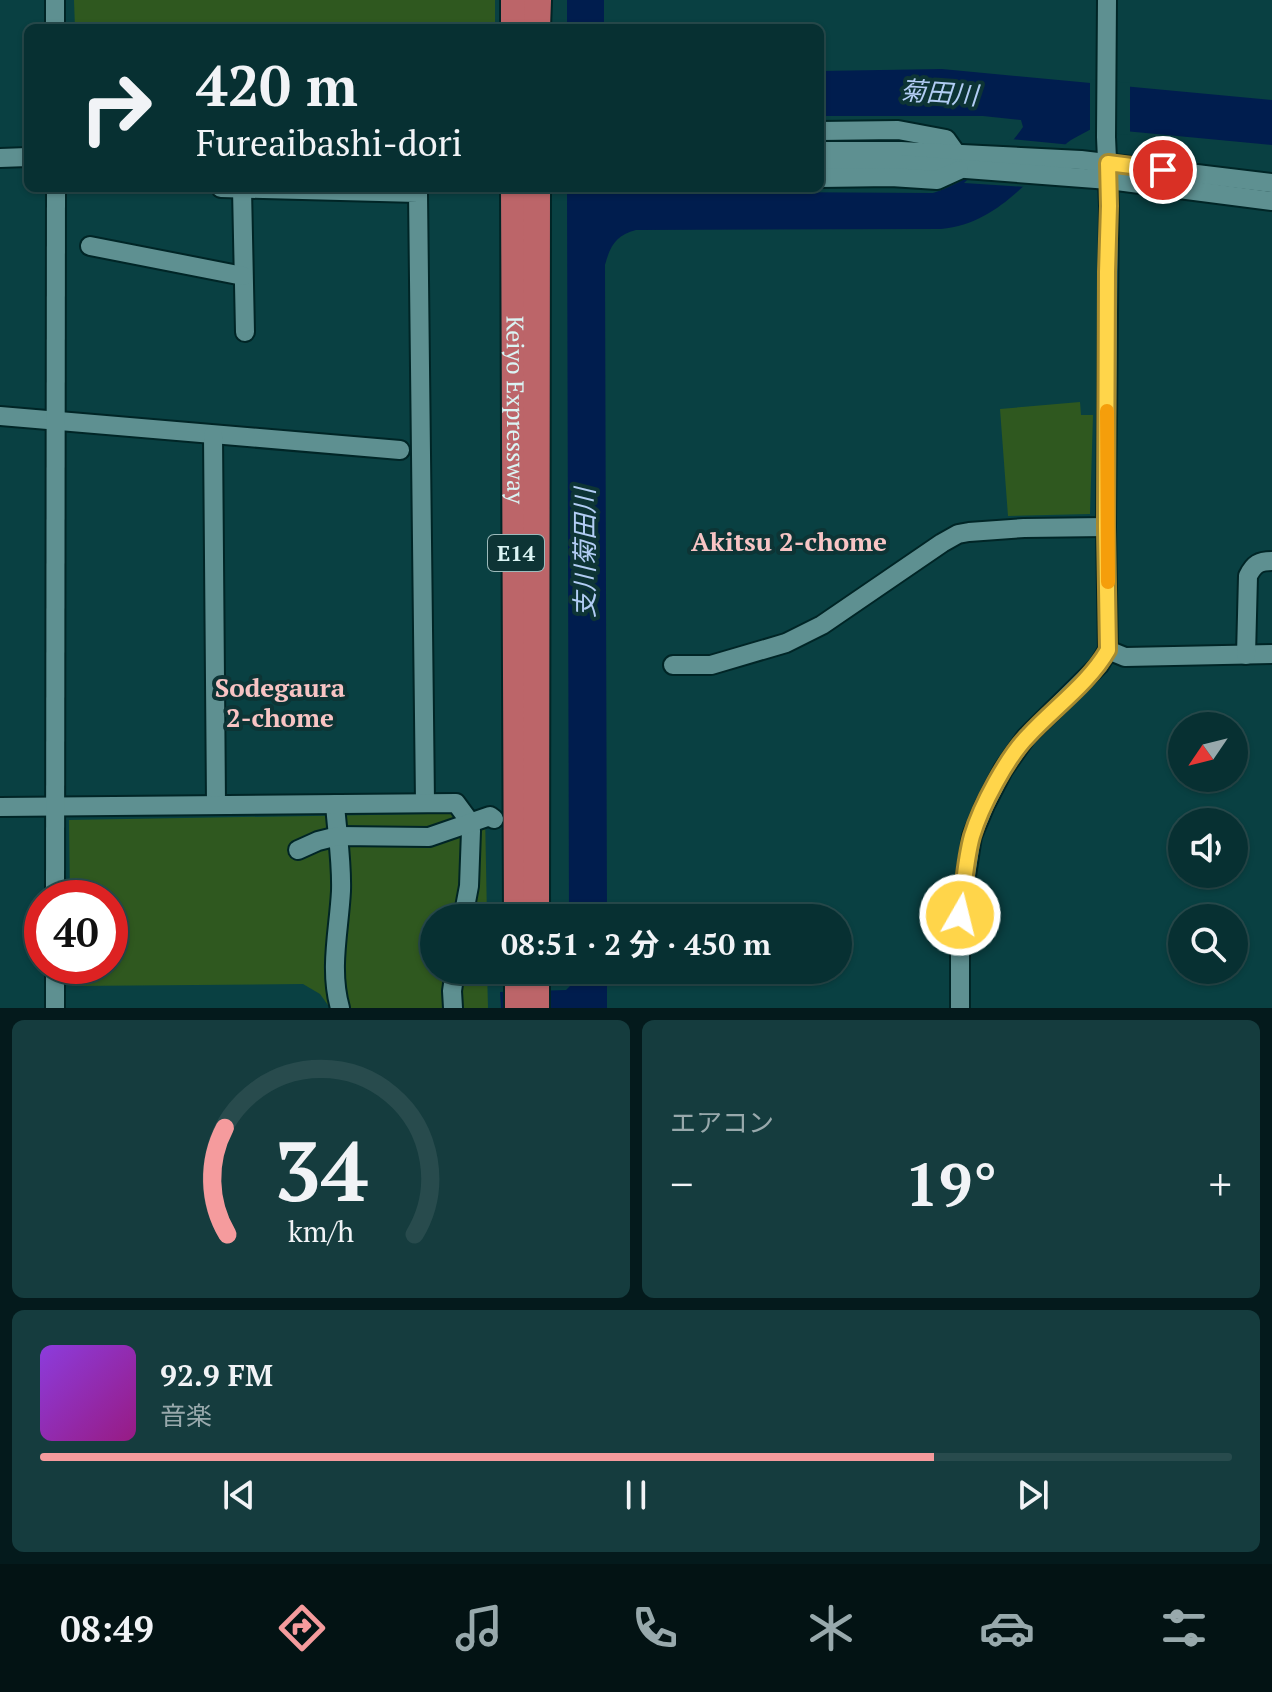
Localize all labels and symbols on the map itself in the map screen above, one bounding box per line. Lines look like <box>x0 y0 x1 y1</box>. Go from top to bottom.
water label: 菊田川 <box>899 72 982 112</box>
pin <box>1129 136 1197 204</box>
street label: Keiyo Expressway <box>500 316 532 505</box>
water label: 支川菊田川 <box>567 485 601 618</box>
district label: Akitsu 2-chome <box>691 524 887 558</box>
road number: E14 <box>488 535 544 571</box>
district label: Sodegaura 2-chome <box>215 670 346 734</box>
north arrow <box>1168 712 1248 792</box>
position arrow <box>918 873 1002 957</box>
speed limit sign: 40 <box>24 880 128 984</box>

